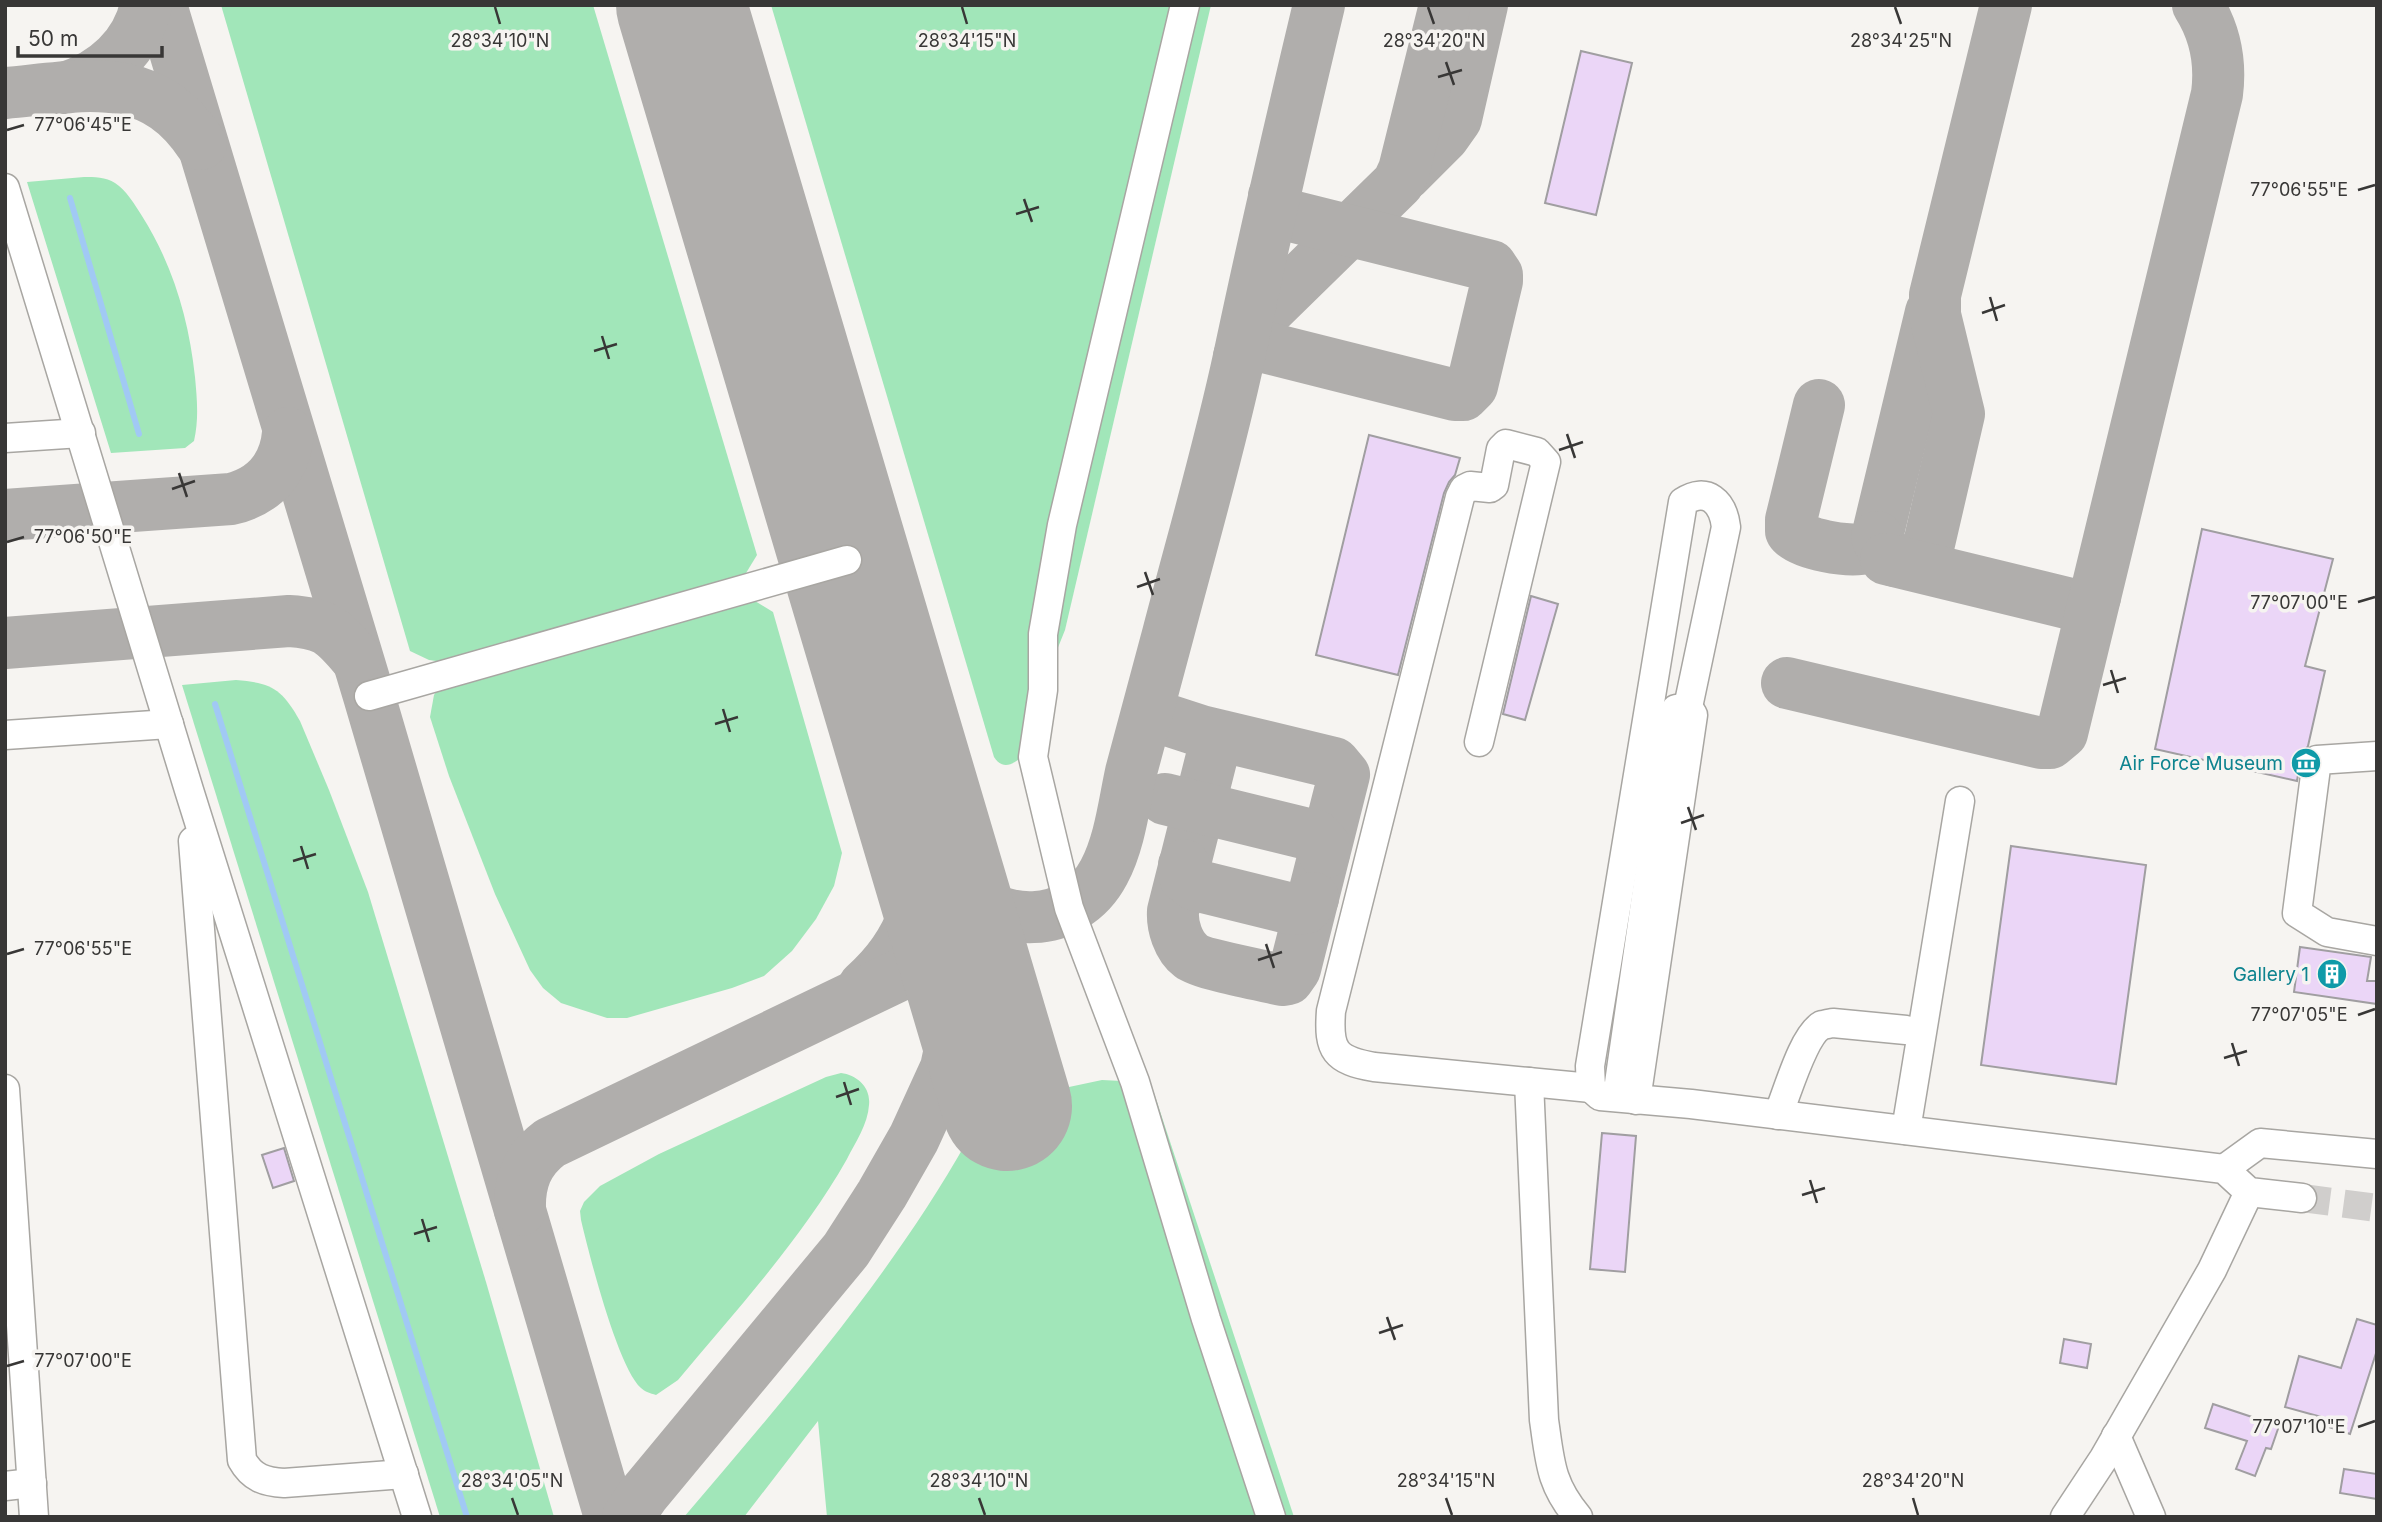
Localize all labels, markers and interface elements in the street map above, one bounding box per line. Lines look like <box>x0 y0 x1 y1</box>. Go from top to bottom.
scale bar <box>18 14 161 58</box>
text: 50 m <box>28 26 78 51</box>
text: 28°34'10"N <box>451 30 549 51</box>
text: 28°34'15"N <box>918 30 1016 51</box>
text: 28°34'20"N <box>1383 30 1485 51</box>
text: 28°34'25"N <box>1850 30 1952 51</box>
text: 77°06'45"E <box>34 114 132 135</box>
text: 77°06'55"E <box>2250 179 2348 200</box>
text: 77°06'50"E <box>34 526 132 547</box>
text: 77°07'00"E <box>2250 592 2348 613</box>
museum icon: Air Force Museum <box>2289 746 2323 780</box>
place label: Air Force Museum <box>2119 752 2283 775</box>
text: 77°06'55"E <box>34 938 132 959</box>
building icon: Gallery 1 <box>2315 957 2349 991</box>
place label: Gallery 1 <box>2233 963 2309 986</box>
text: 77°07'05"E <box>2250 1004 2348 1025</box>
text: 77°07'00"E <box>34 1350 132 1371</box>
text: 77°07'10"E <box>2252 1416 2346 1437</box>
text: 28°34'05"N <box>461 1470 563 1491</box>
text: 28°34'10"N <box>930 1470 1028 1491</box>
text: 28°34'15"N <box>1397 1470 1495 1491</box>
text: 28°34'20"N <box>1862 1470 1964 1491</box>

